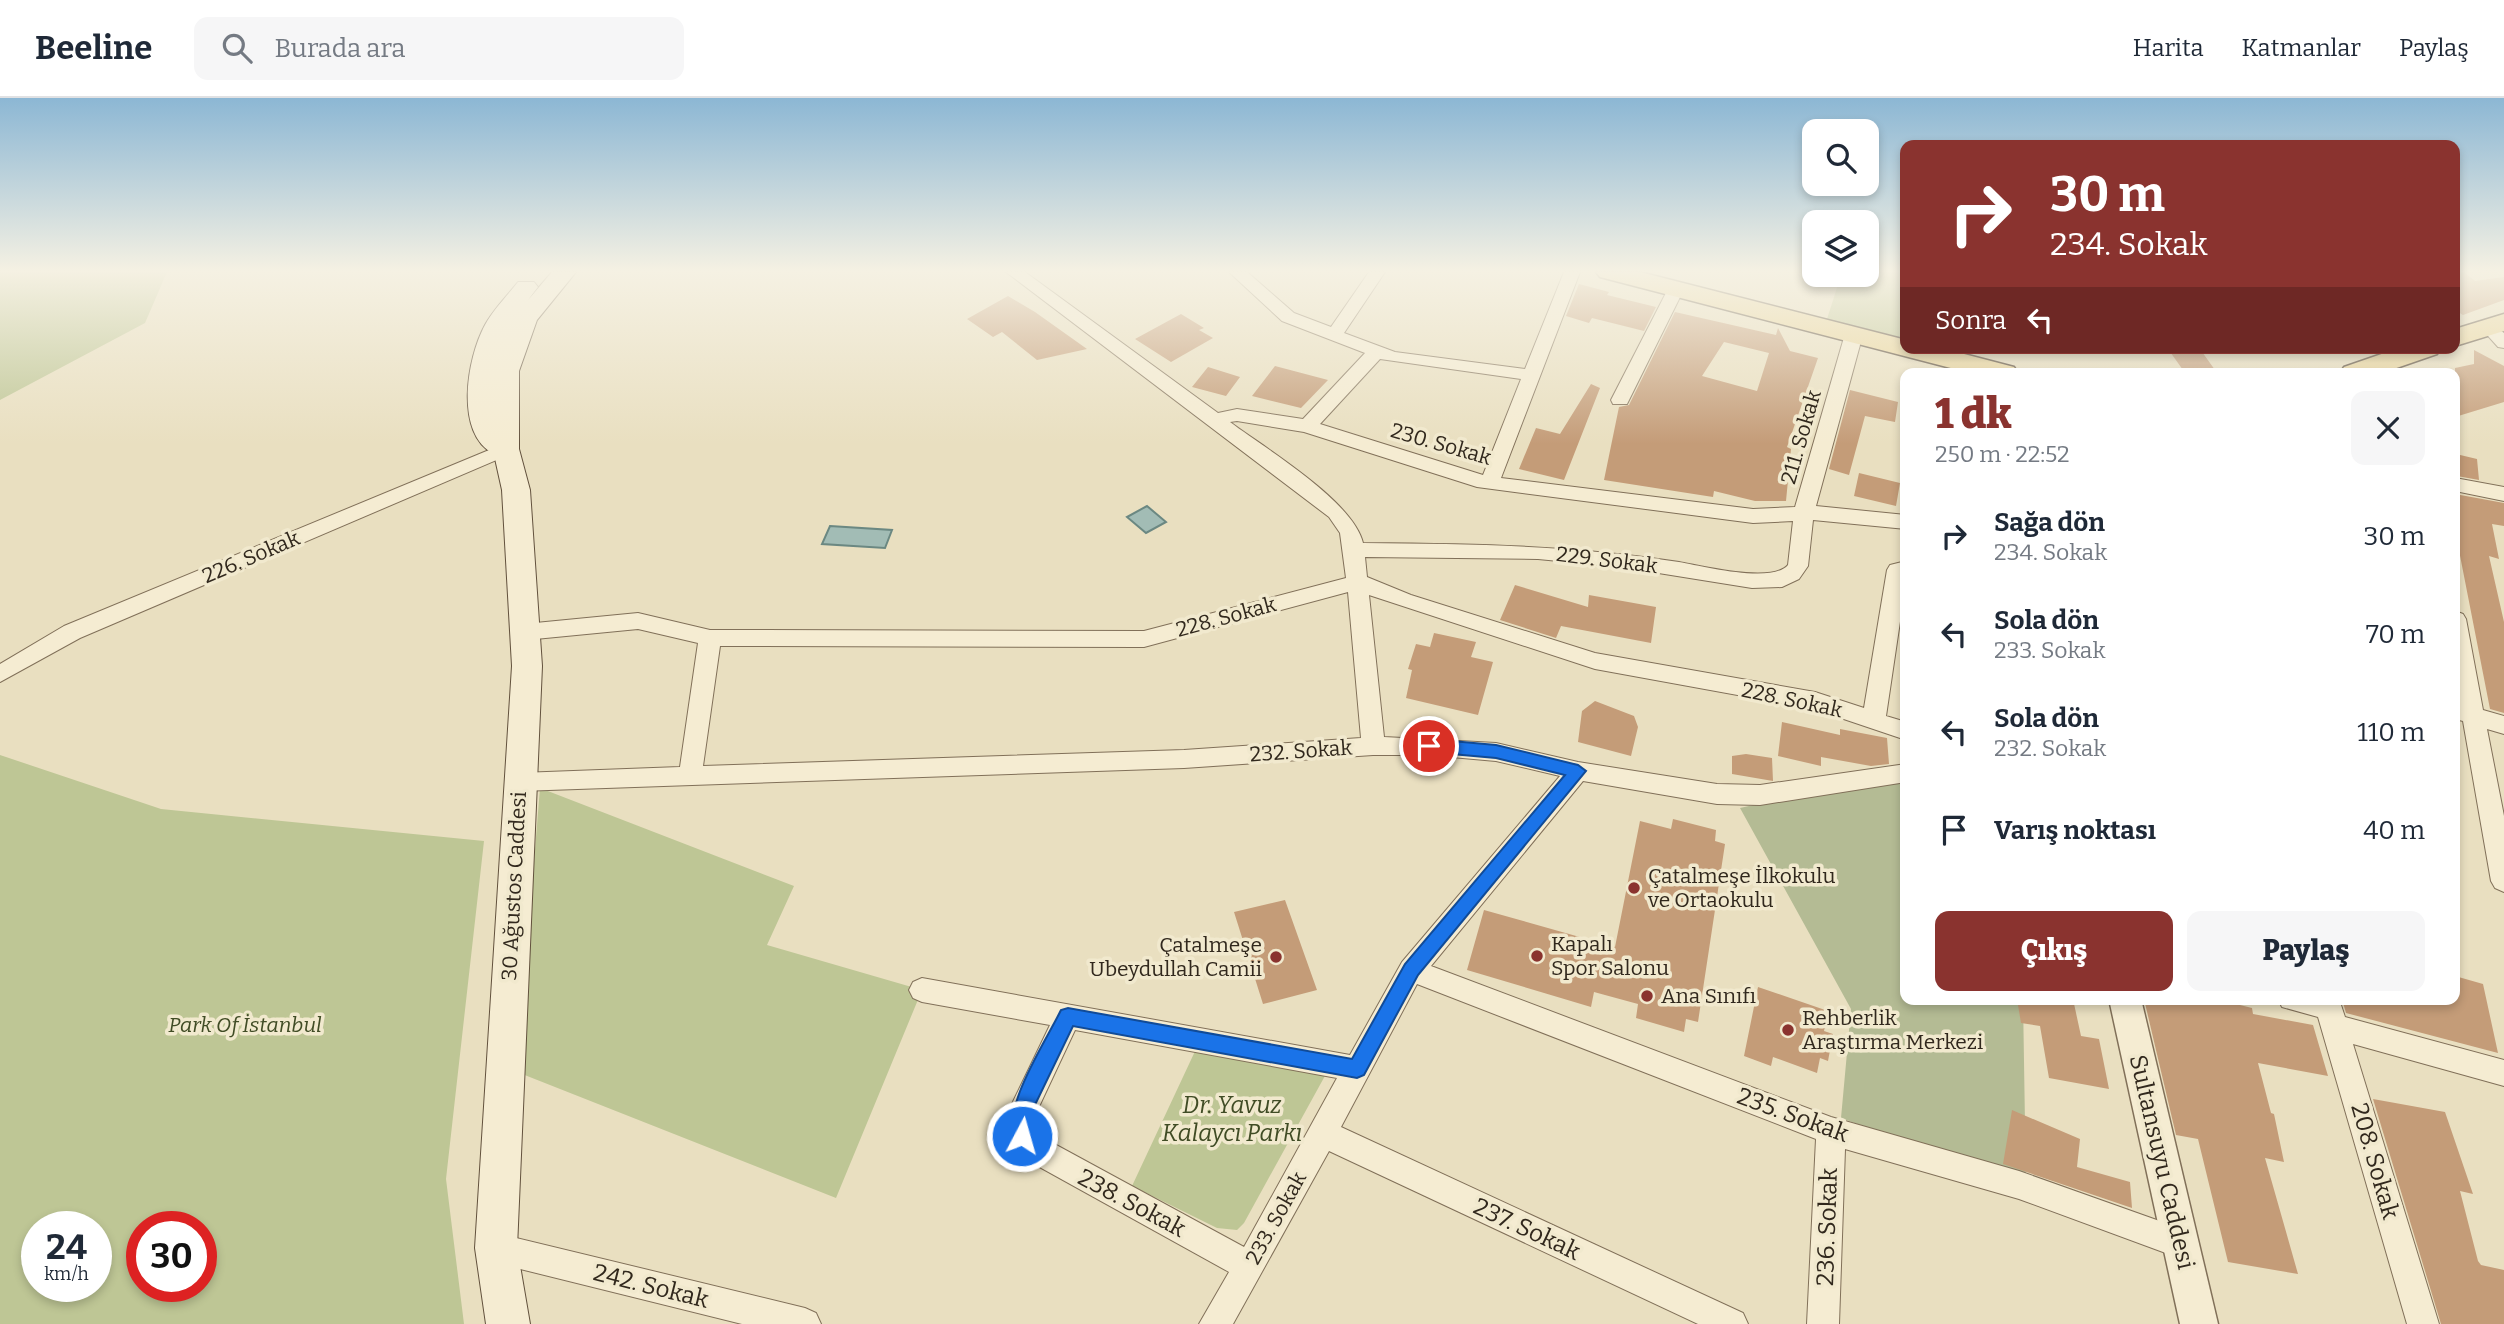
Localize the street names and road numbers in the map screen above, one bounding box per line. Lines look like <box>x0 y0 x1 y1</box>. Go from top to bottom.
street label: 211. Sokak <box>1775 387 1827 487</box>
street label: 230. Sokak <box>1388 417 1494 471</box>
street label: 226. Sokak <box>199 525 304 589</box>
street label: 229. Sokak <box>1555 541 1659 579</box>
street label: 228. Sokak <box>1173 591 1279 643</box>
street label: 228. Sokak <box>1739 677 1845 723</box>
street label: 232. Sokak <box>1249 734 1353 768</box>
street label: 30 Ağustos Caddesi <box>496 791 532 981</box>
street label: Sultansuyu Caddesi <box>2124 1052 2200 1272</box>
street label: 235. Sokak <box>1733 1082 1853 1148</box>
street label: 208. Sokak <box>2345 1100 2405 1223</box>
street label: 238. Sokak <box>1074 1163 1191 1243</box>
street label: 233. Sokak <box>1240 1167 1312 1269</box>
street label: 236. Sokak <box>1811 1167 1843 1287</box>
street label: 237. Sokak <box>1469 1192 1585 1266</box>
street label: 242. Sokak <box>591 1258 712 1314</box>

